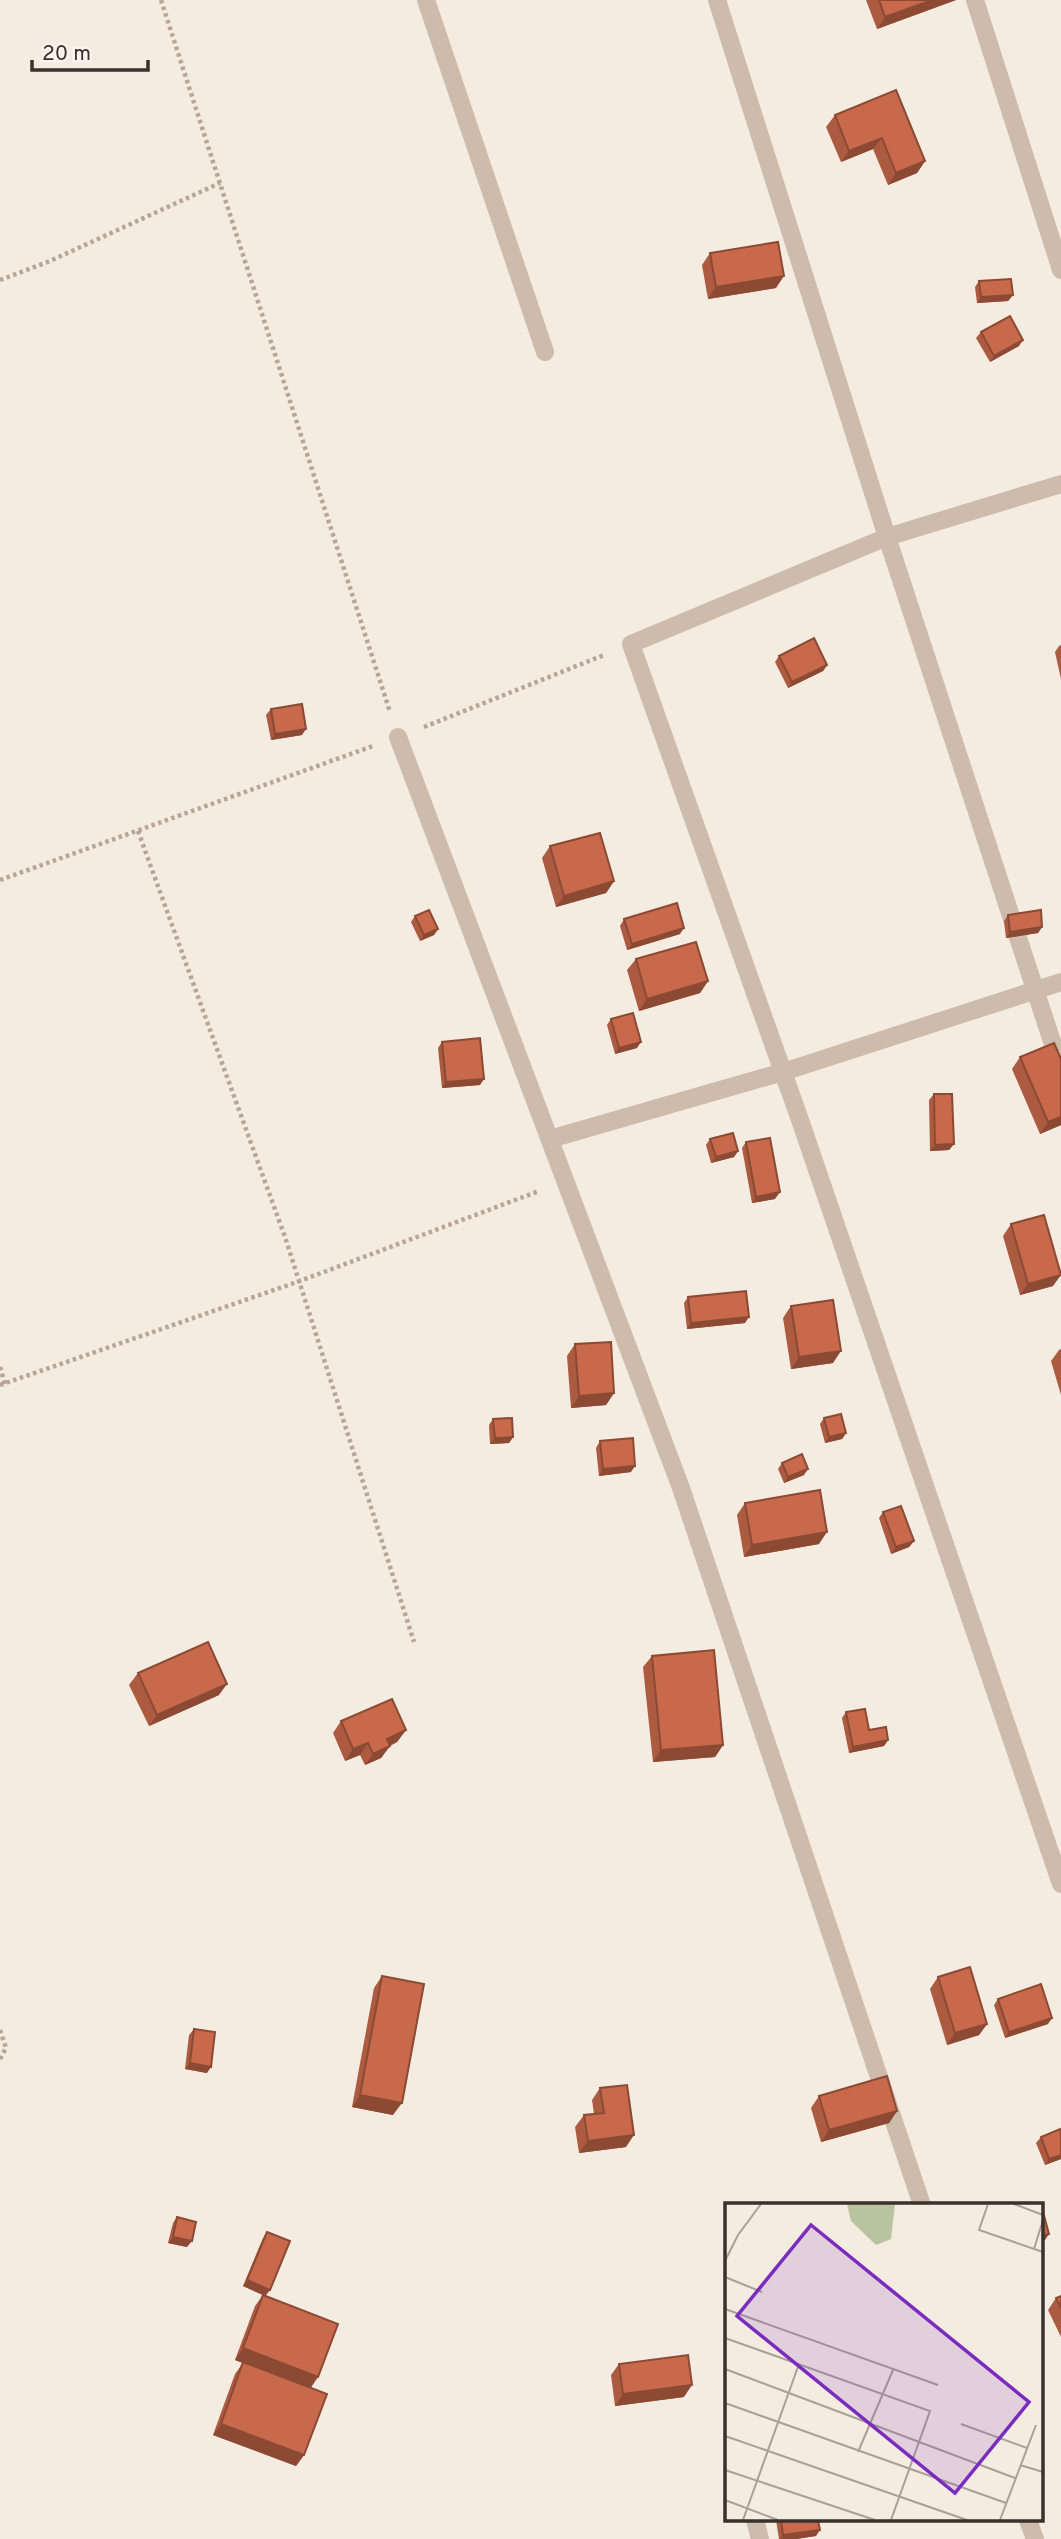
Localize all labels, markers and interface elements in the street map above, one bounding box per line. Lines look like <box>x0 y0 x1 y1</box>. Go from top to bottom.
scale bar <box>32 28 147 72</box>
text: 20 m <box>42 41 91 68</box>
inset map <box>725 2203 1044 2522</box>

